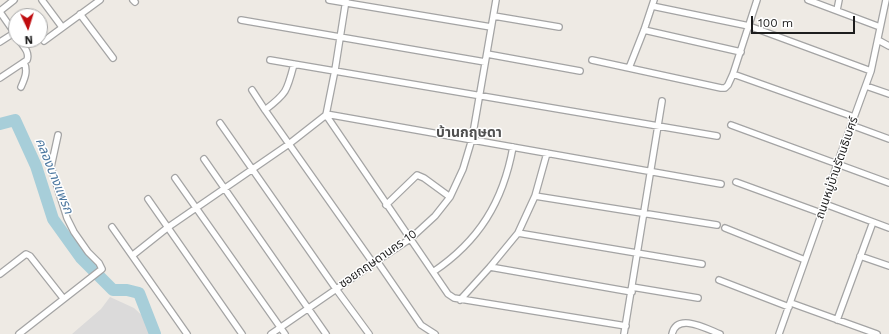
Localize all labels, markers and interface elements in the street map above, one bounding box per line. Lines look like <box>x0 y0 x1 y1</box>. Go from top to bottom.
north arrow <box>8 8 48 48</box>
scale bar <box>753 8 857 34</box>
text: 100 m <box>758 16 793 30</box>
text: N <box>24 33 33 46</box>
street label: ถนนหมู่บ้านรัตนธิเบศร์ <box>813 115 861 221</box>
district label: บ้านกฤษดา <box>436 125 502 141</box>
water label: คลองบางแพรก <box>32 136 76 216</box>
street label: ซอยกฤษดานคร 10 <box>336 227 420 291</box>

